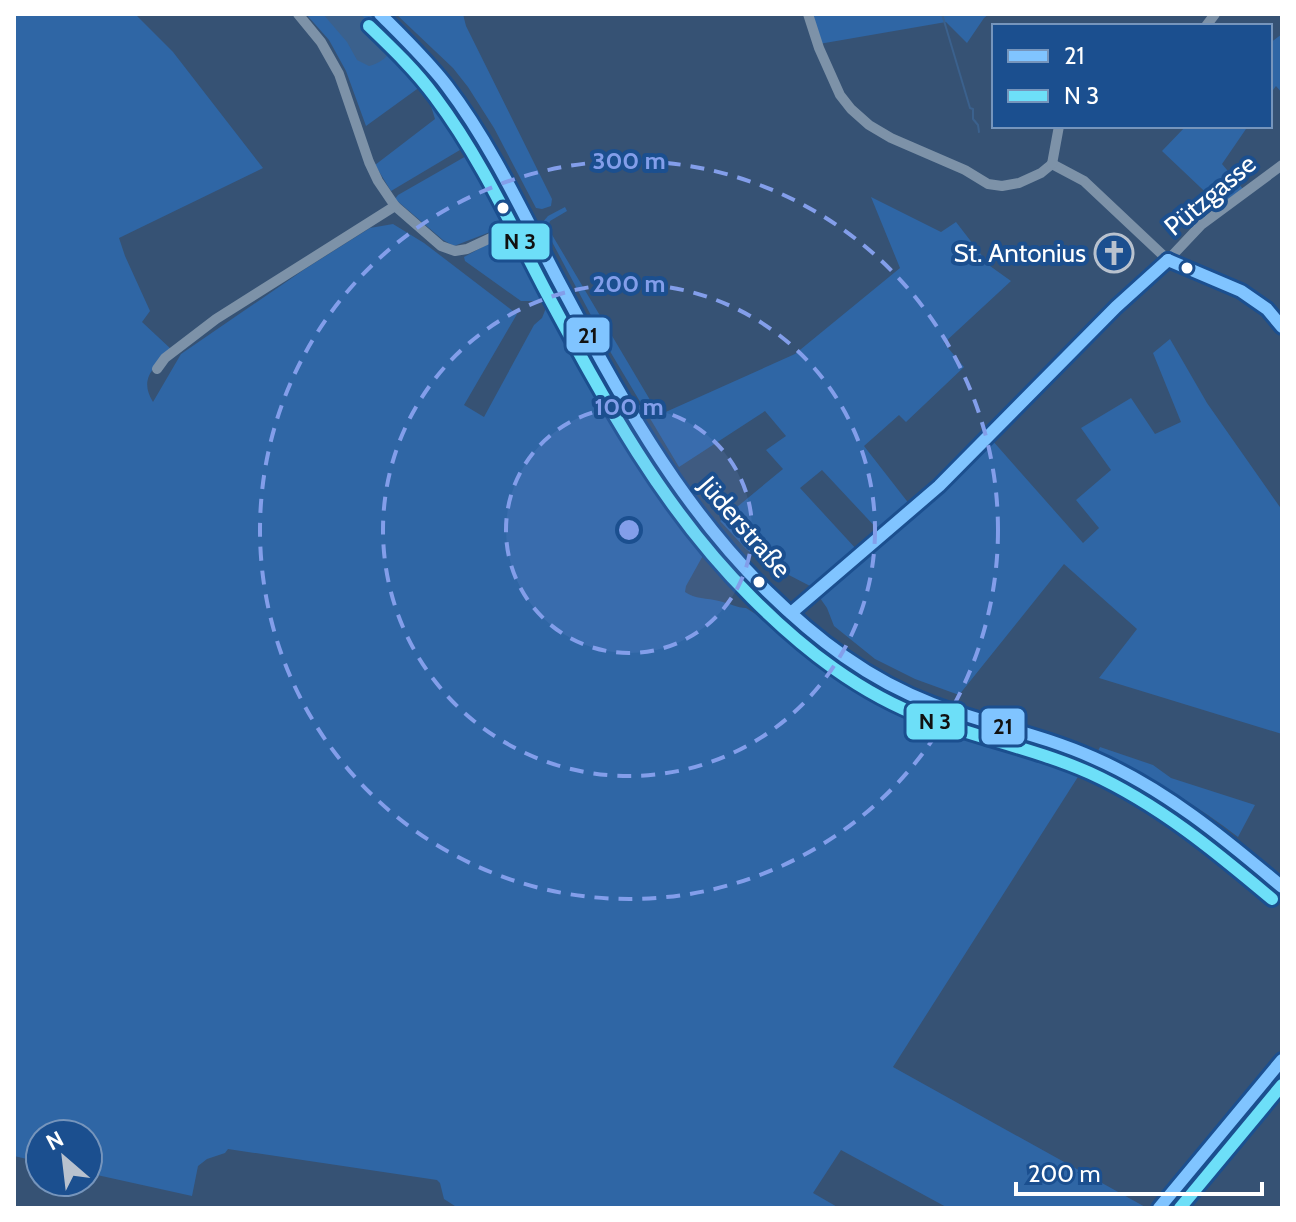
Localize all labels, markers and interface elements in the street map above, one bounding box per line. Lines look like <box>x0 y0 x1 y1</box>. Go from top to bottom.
legend <box>992 24 1272 128</box>
text: 21 <box>1064 41 1084 70</box>
text: N 3 <box>1064 81 1099 110</box>
text: 300 m <box>592 146 666 175</box>
street label: Pützgasse <box>1158 148 1262 242</box>
unlabelled marker <box>495 200 511 216</box>
line badge: N 3 <box>490 222 551 261</box>
text: N 3 <box>504 228 536 255</box>
church icon: St. Antonius <box>1093 232 1135 274</box>
place label: St. Antonius <box>953 237 1086 269</box>
unlabelled marker <box>1179 260 1195 276</box>
text: 200 m <box>593 269 665 298</box>
line badge: 21 <box>565 316 611 354</box>
text: 21 <box>578 322 598 349</box>
text: 100 m <box>594 392 664 421</box>
street label: Jüderstraße <box>692 469 798 584</box>
centre of rings <box>615 516 643 544</box>
unlabelled marker <box>751 574 767 590</box>
line badge: N 3 <box>905 702 966 741</box>
line badge: 21 <box>980 707 1026 746</box>
text: N 3 <box>919 708 951 735</box>
text: 21 <box>993 713 1013 740</box>
north arrow <box>24 1118 104 1198</box>
text: N <box>42 1125 68 1156</box>
scale bar <box>1016 1146 1262 1196</box>
text: 200 m <box>1028 1159 1101 1188</box>

